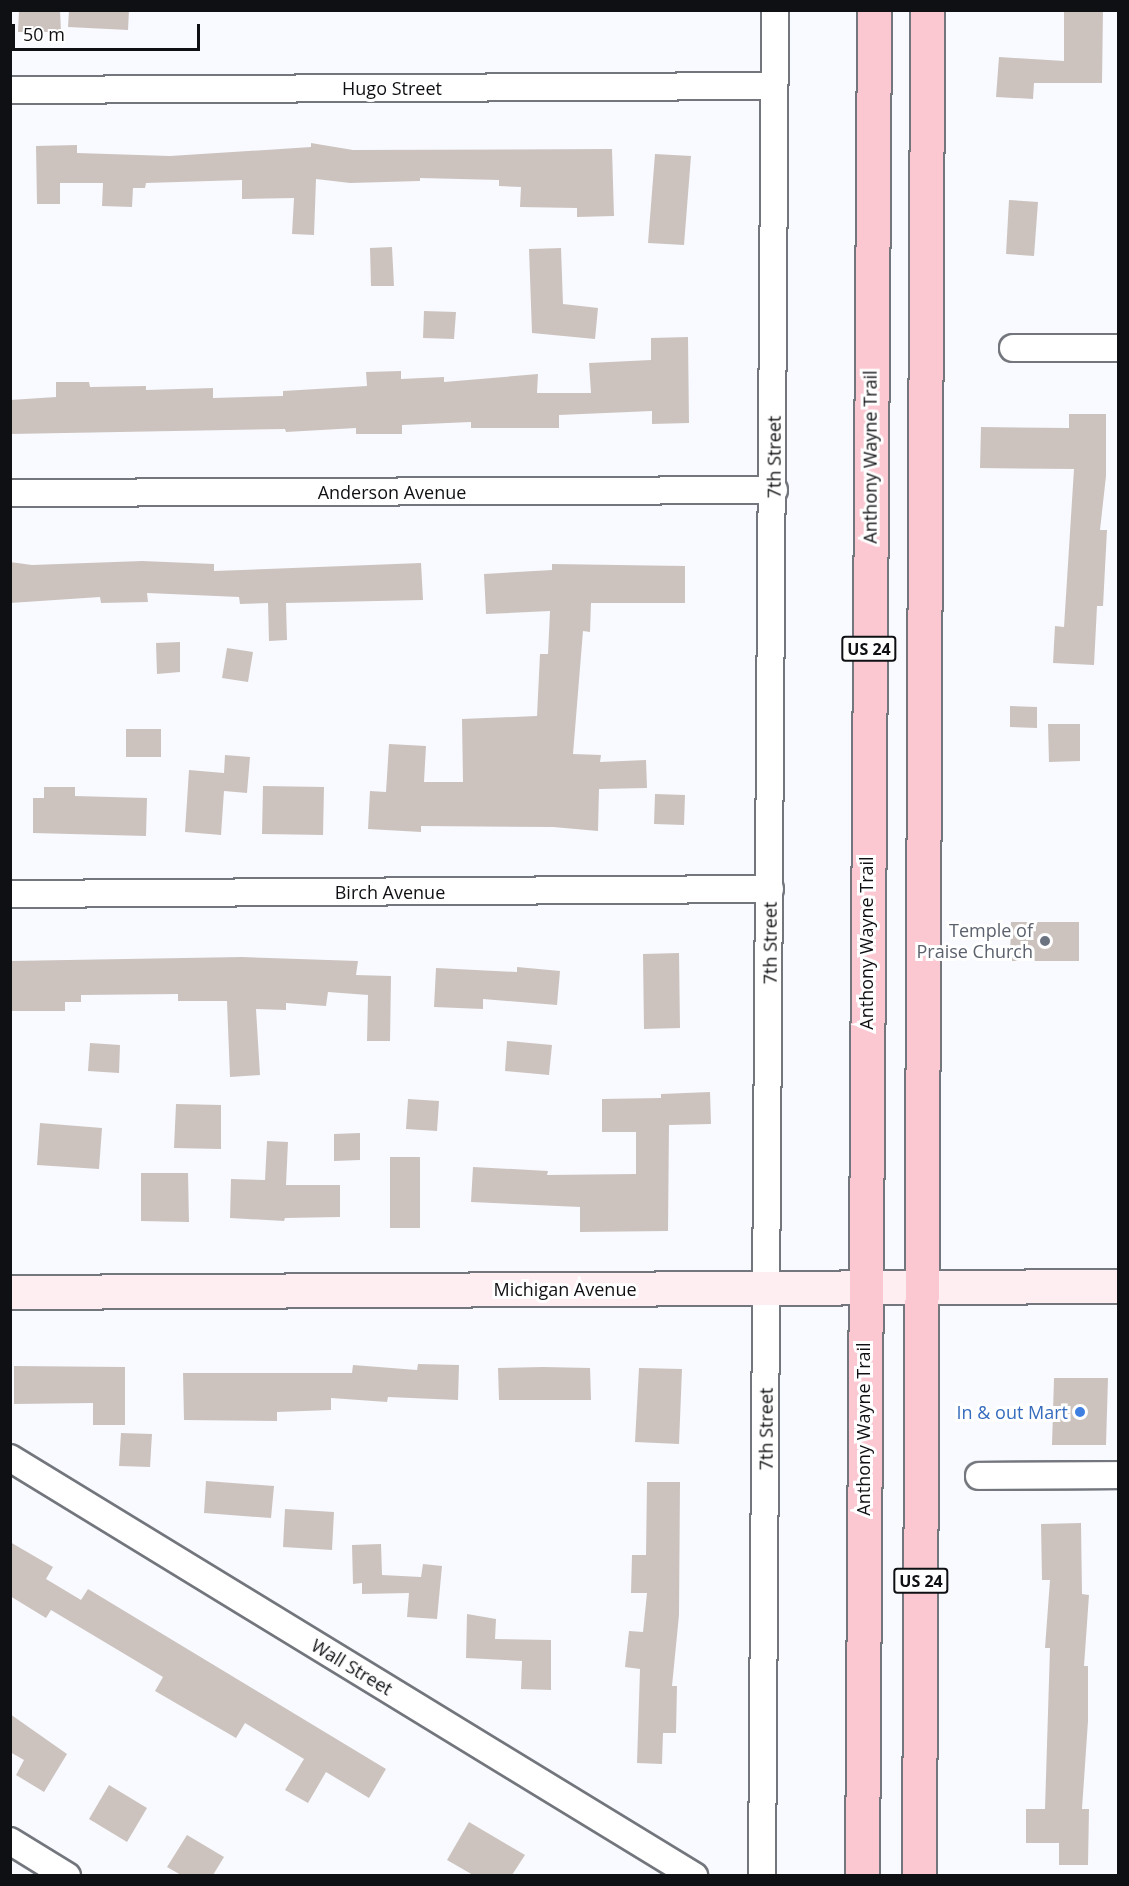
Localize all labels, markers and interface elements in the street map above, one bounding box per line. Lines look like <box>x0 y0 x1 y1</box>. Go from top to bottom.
scale bar <box>15 12 202 50</box>
text: 50 m <box>23 22 65 46</box>
street label: Hugo Street <box>342 77 442 99</box>
street label: Anthony Wayne Trail <box>859 370 881 544</box>
street label: 7th Street <box>763 416 785 498</box>
street label: Anderson Avenue <box>318 481 466 503</box>
road number: US 24 <box>840 636 898 662</box>
street label: Anthony Wayne Trail <box>855 856 877 1030</box>
street label: Birch Avenue <box>335 881 445 903</box>
street label: 7th Street <box>759 902 781 984</box>
place label: Temple of Praise Church <box>916 920 1033 962</box>
marker: Temple of Praise Church <box>1038 934 1052 948</box>
street label: Michigan Avenue <box>493 1278 637 1300</box>
street label: Anthony Wayne Trail <box>852 1342 874 1516</box>
street label: 7th Street <box>755 1388 777 1470</box>
place label: In & out Mart <box>957 1401 1068 1423</box>
marker: In & out Mart <box>1073 1405 1087 1419</box>
road number: US 24 <box>892 1568 950 1594</box>
street label: Wall Street <box>308 1634 396 1700</box>

